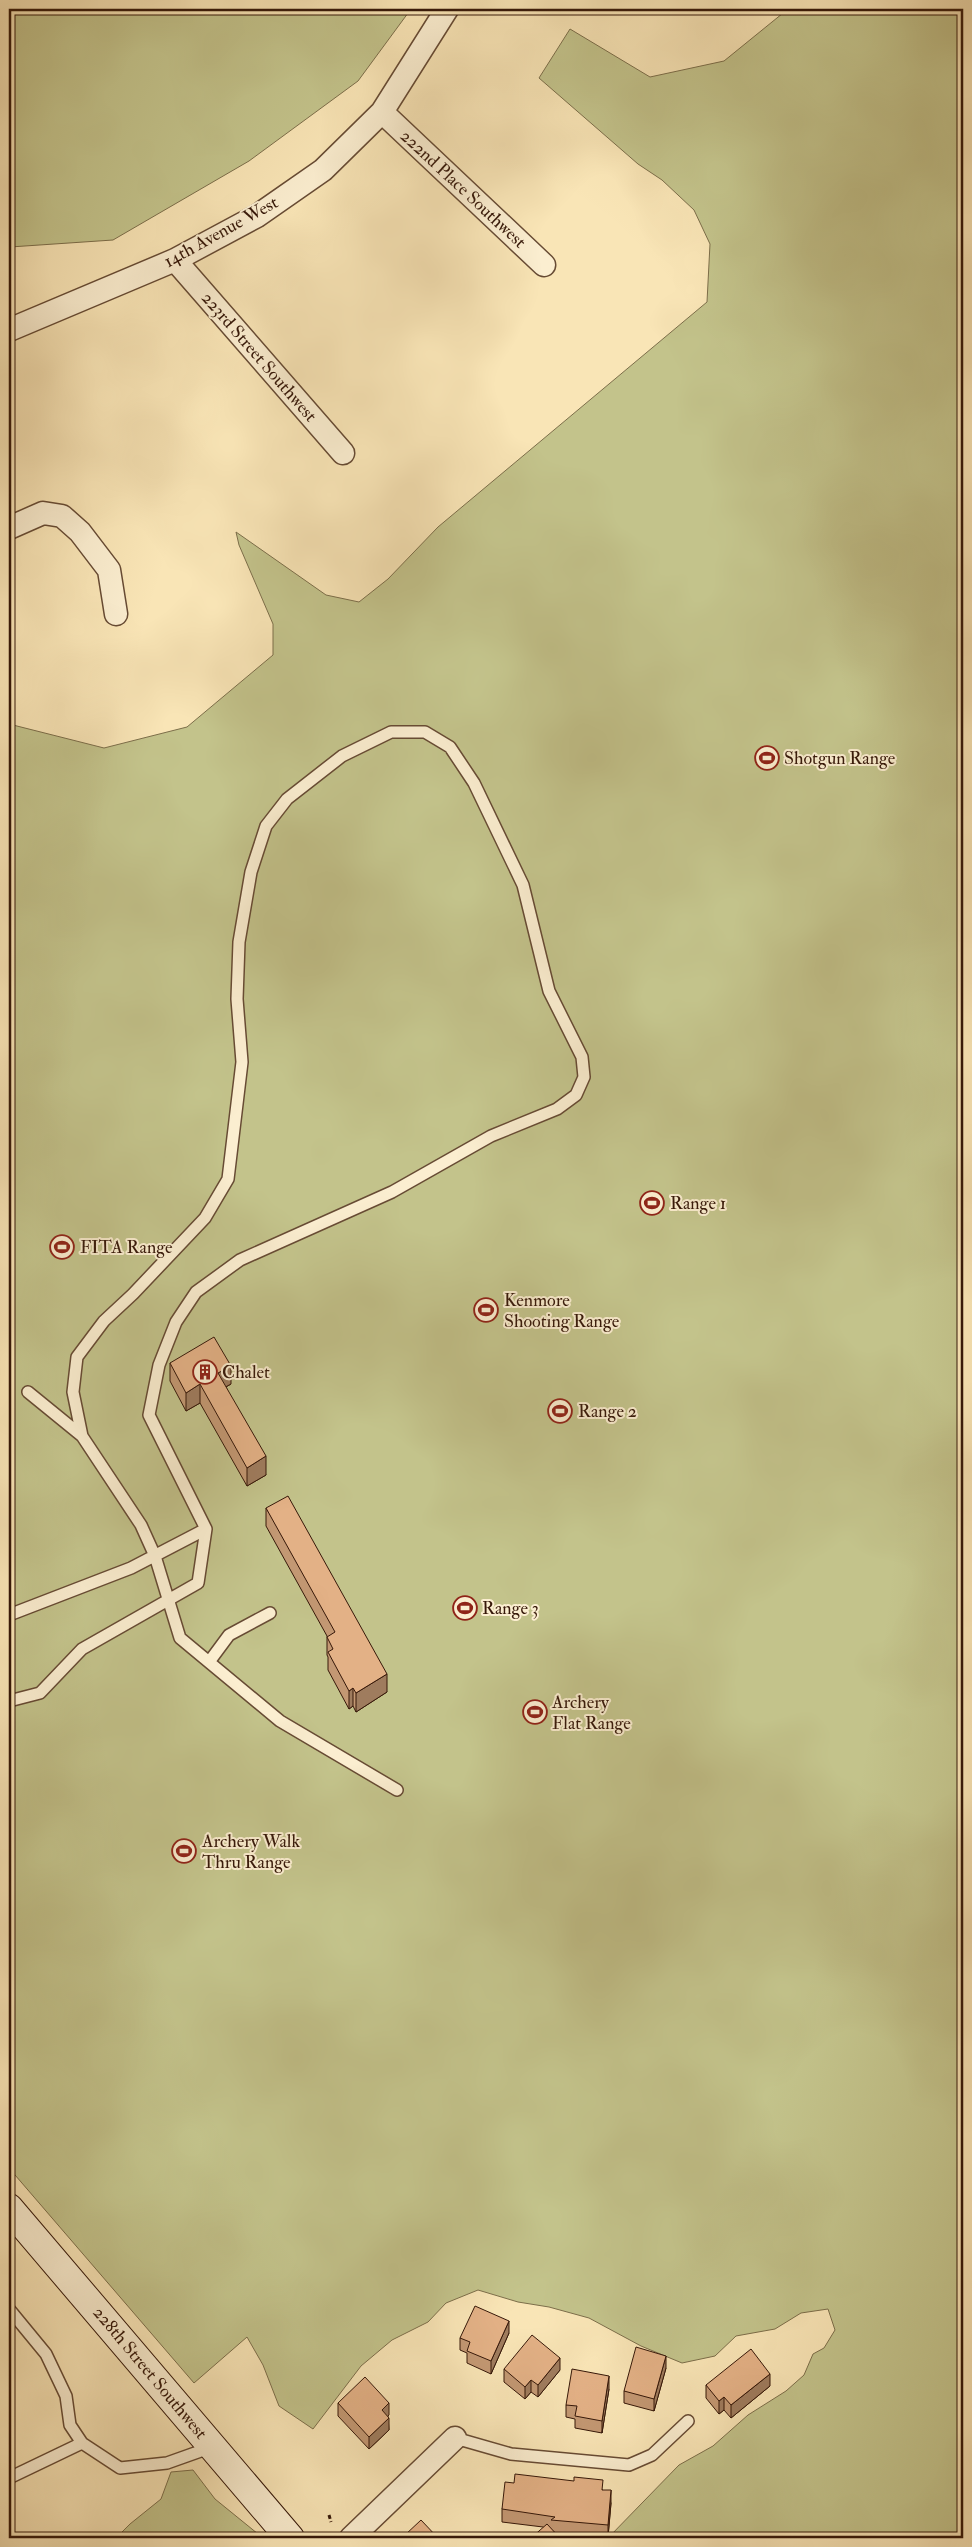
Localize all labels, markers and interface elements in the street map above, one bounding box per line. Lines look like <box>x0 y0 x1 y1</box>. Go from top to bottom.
street label: 222nd Place Southwest <box>395 125 531 253</box>
street label: 14th Avenue West <box>160 191 282 273</box>
street label: 223rd Street Southwest <box>196 287 322 427</box>
sports icon: Shotgun Range <box>754 745 780 771</box>
place label: Shotgun Range <box>784 747 896 770</box>
sports icon: Range 1 <box>639 1190 665 1216</box>
place label: Range 1 <box>670 1192 726 1215</box>
sports icon: FITA Range <box>49 1234 75 1260</box>
place label: FITA Range <box>80 1236 173 1259</box>
place label: Kenmore Shooting Range <box>504 1289 620 1333</box>
sports icon: Kenmore Shooting Range <box>473 1297 499 1323</box>
building icon: Chalet <box>192 1359 218 1385</box>
place label: Chalet <box>222 1361 270 1384</box>
sports icon: Range 2 <box>547 1398 573 1424</box>
place label: Range 2 <box>578 1400 637 1423</box>
sports icon: Range 3 <box>452 1595 478 1621</box>
place label: Range 3 <box>482 1597 539 1620</box>
place label: Archery Flat Range <box>551 1691 631 1735</box>
sports icon: Archery Flat Range <box>522 1699 548 1725</box>
place label: Archery Walk Thru Range <box>201 1830 300 1874</box>
sports icon: Archery Walk Thru Range <box>171 1838 197 1864</box>
street label: 228th Street Southwest <box>88 2302 212 2444</box>

